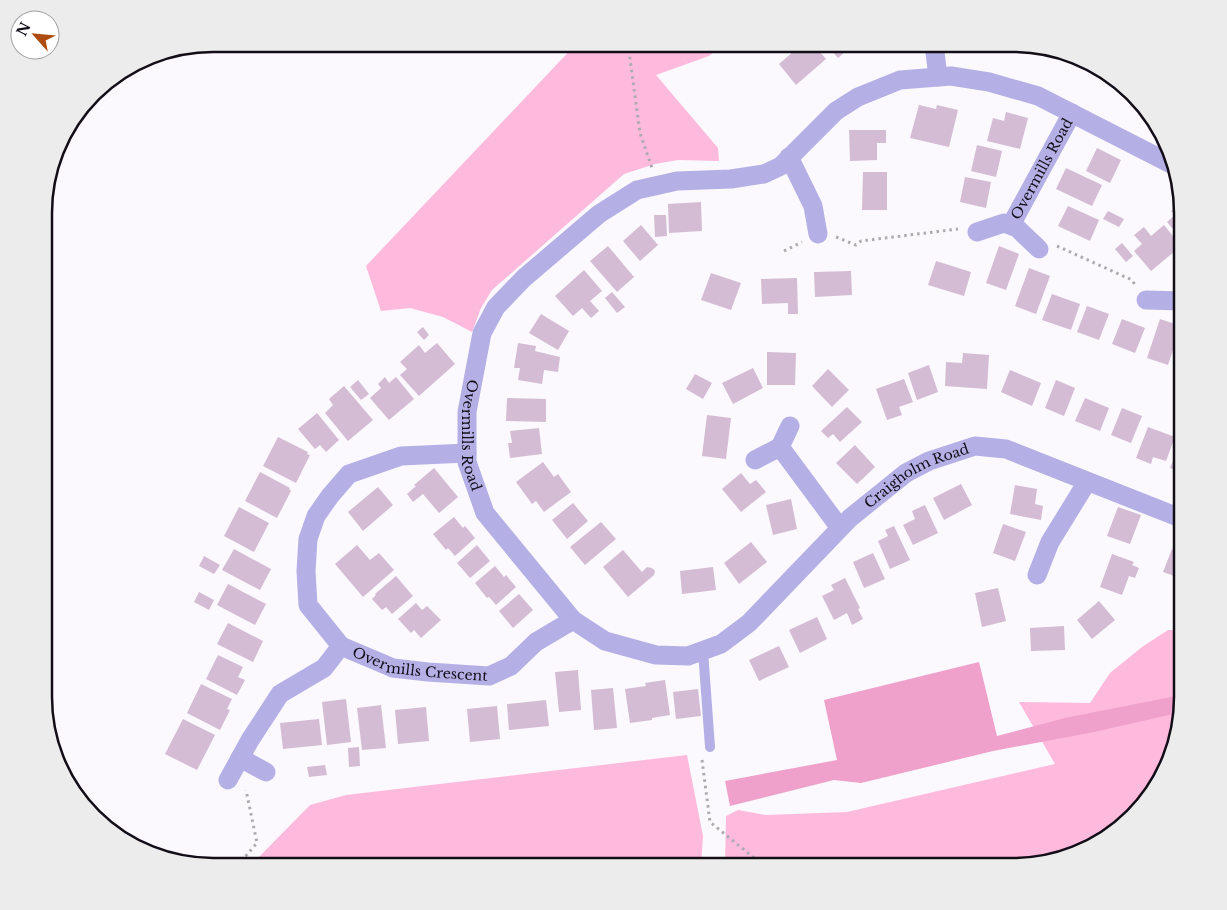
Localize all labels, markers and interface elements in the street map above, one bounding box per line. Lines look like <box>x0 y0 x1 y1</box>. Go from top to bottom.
north arrow <box>10 10 60 60</box>
text: N <box>12 19 34 39</box>
street label: Overmills Road <box>1007 114 1077 223</box>
street label: Overmills Road <box>458 378 486 494</box>
street label: Craigholm Road <box>861 439 972 512</box>
street label: Overmills Crescent <box>350 643 489 685</box>

